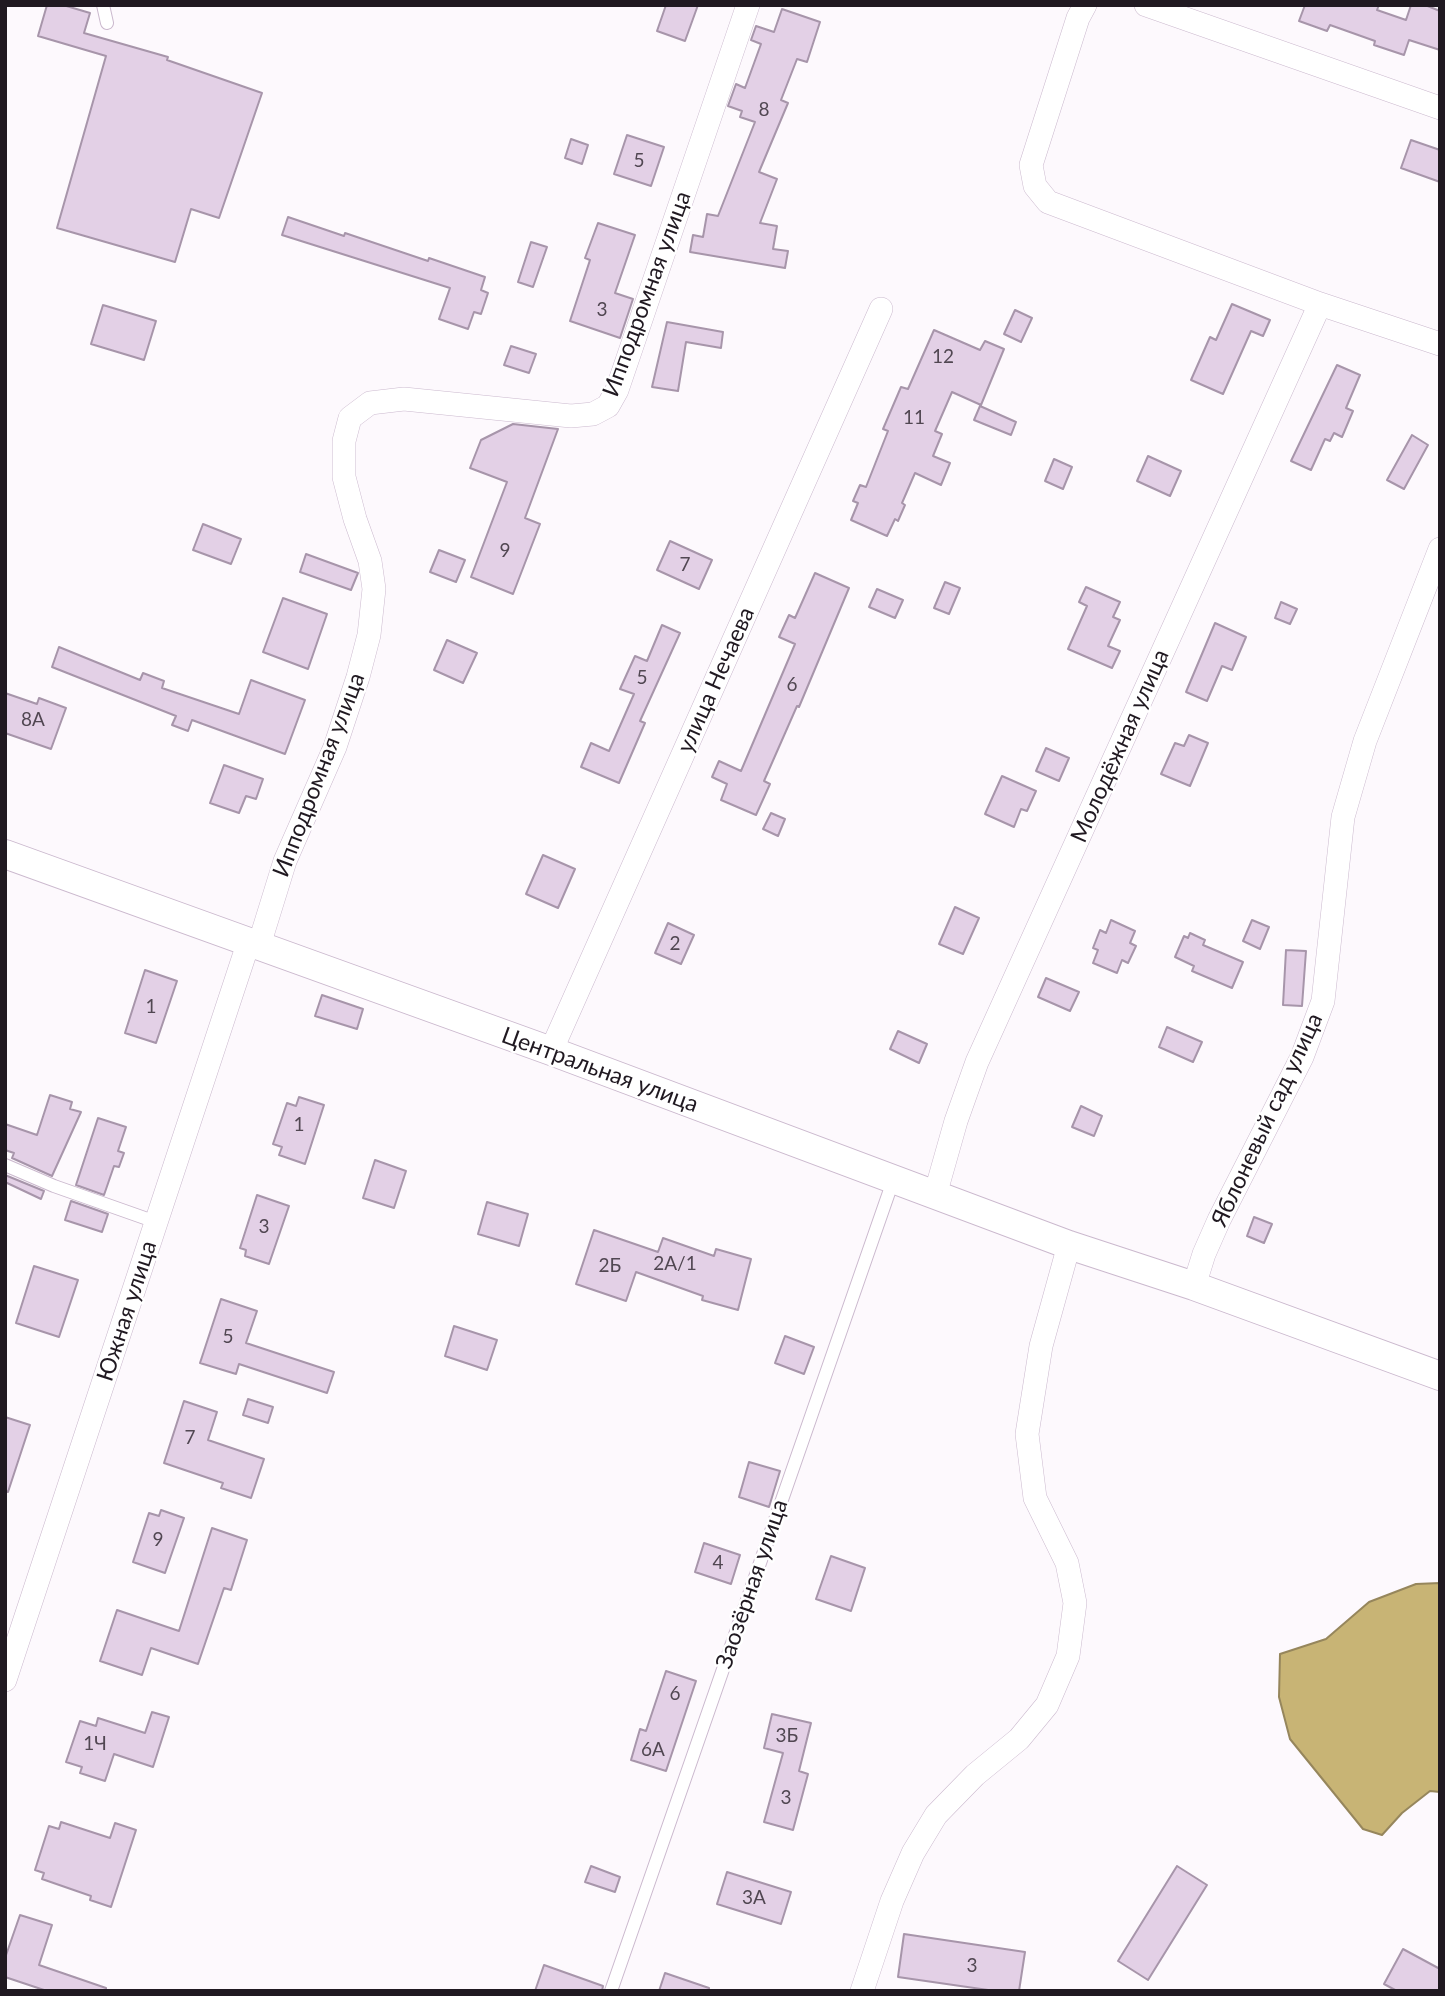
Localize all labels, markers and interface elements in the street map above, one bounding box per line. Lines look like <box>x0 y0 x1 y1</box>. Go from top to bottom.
house number: 8 <box>758 99 770 121</box>
house number: 5 <box>633 150 645 172</box>
street label: Ипподромная улица <box>597 187 697 401</box>
house number: 3 <box>596 299 608 321</box>
house number: 12 <box>932 346 954 368</box>
house number: 11 <box>903 407 925 429</box>
house number: 9 <box>499 540 511 562</box>
house number: 7 <box>679 554 691 576</box>
street label: улица Нечаева <box>672 603 760 757</box>
street label: Молодёжная улица <box>1065 645 1175 847</box>
house number: 5 <box>636 667 648 689</box>
street label: Ипподромная улица <box>267 669 371 881</box>
house number: 6 <box>786 674 798 696</box>
house number: 8А <box>21 709 45 731</box>
house number: 2 <box>669 933 681 955</box>
house number: 1 <box>145 996 157 1018</box>
street label: Яблоневый сад улица <box>1205 1009 1329 1231</box>
street label: Центральная улица <box>498 1022 702 1118</box>
house number: 1 <box>293 1114 305 1136</box>
house number: 3 <box>258 1216 270 1238</box>
street label: Южная улица <box>91 1237 163 1385</box>
house number: 2А/1 <box>653 1253 697 1275</box>
house number: 2Б <box>599 1255 621 1277</box>
house number: 5 <box>222 1326 234 1348</box>
house number: 7 <box>184 1427 196 1449</box>
street label: Заозёрная улица <box>710 1496 794 1672</box>
house number: 9 <box>152 1529 164 1551</box>
house number: 4 <box>712 1552 724 1574</box>
house number: 6 <box>669 1683 681 1705</box>
house number: 3Б <box>776 1725 798 1747</box>
house number: 1Ч <box>83 1733 107 1755</box>
house number: 6А <box>641 1739 665 1761</box>
house number: 3 <box>780 1787 792 1809</box>
house number: 3А <box>742 1887 766 1909</box>
house number: 3 <box>966 1955 978 1977</box>

